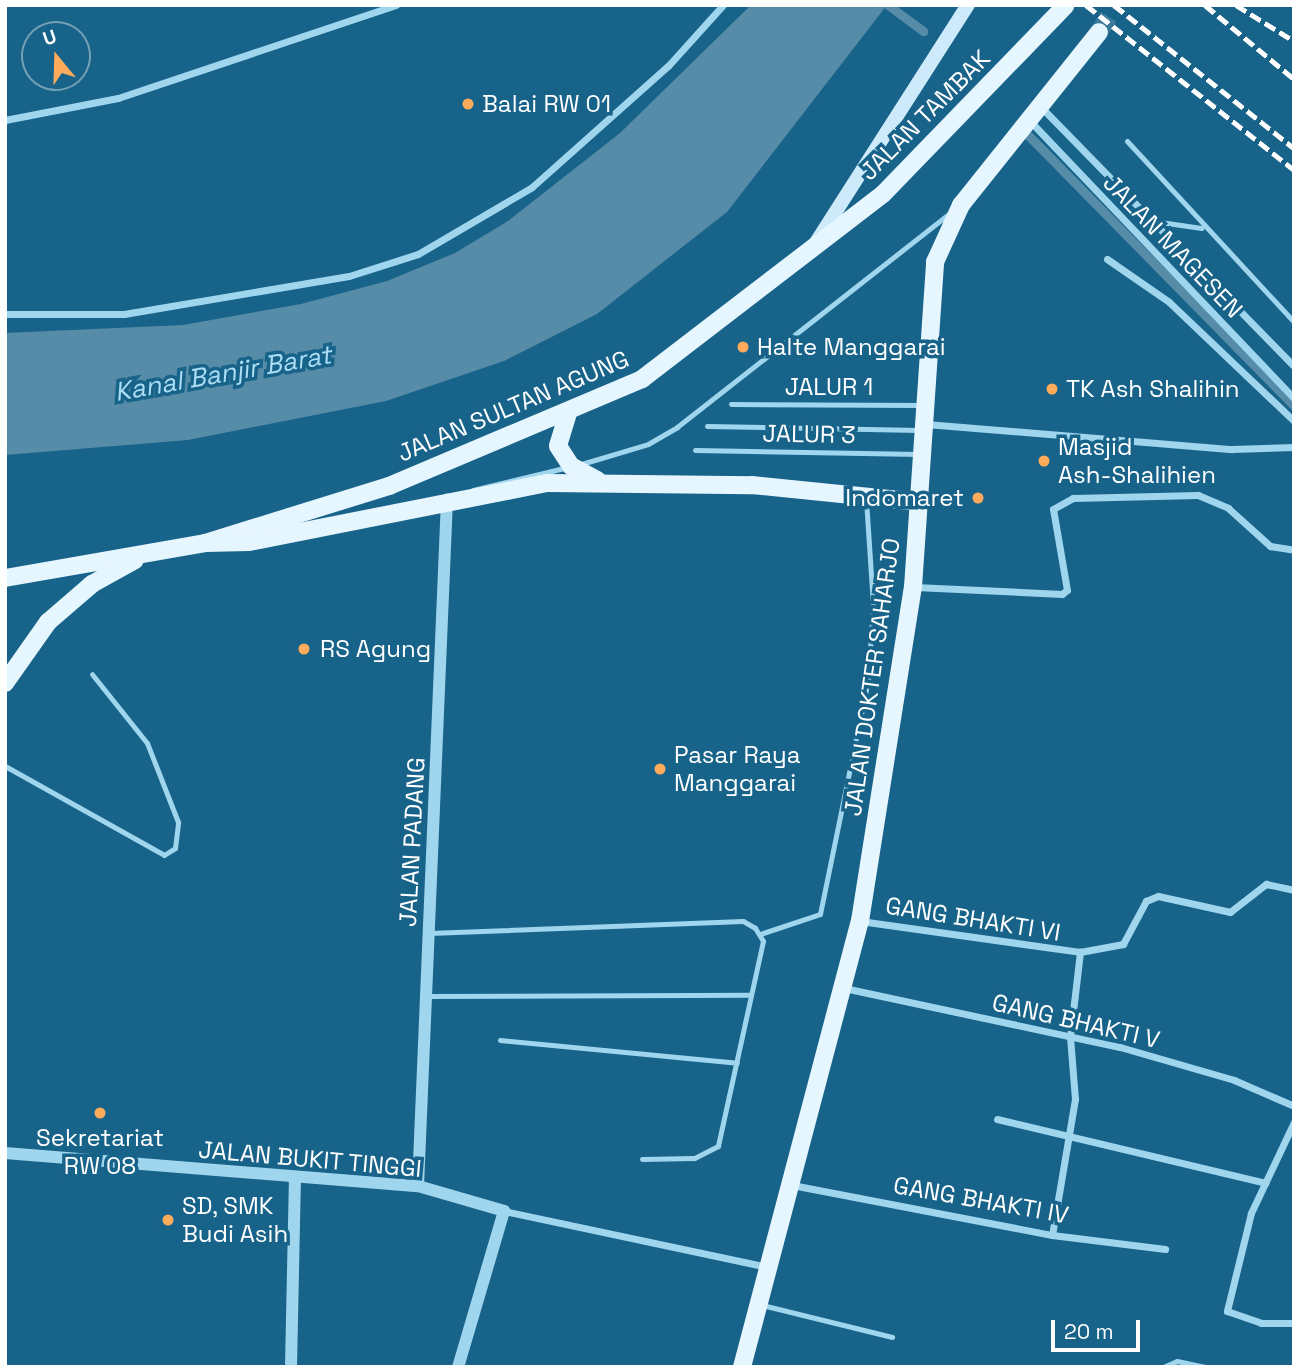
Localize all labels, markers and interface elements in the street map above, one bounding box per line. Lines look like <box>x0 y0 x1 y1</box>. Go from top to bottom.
north arrow <box>21 21 91 91</box>
text: U <box>40 24 60 51</box>
street label: JALAN TAMBAK <box>854 44 996 186</box>
place label: Balai RW 01 <box>482 90 611 118</box>
marker: Balai RW 01 <box>460 96 476 112</box>
street label: JALAN MAGESEN <box>1097 168 1249 324</box>
place label: Halte Manggarai <box>757 333 946 361</box>
marker: Halte Manggarai <box>735 339 751 355</box>
water label: Kanal Banjir Barat <box>112 340 334 408</box>
street label: JALAN SULTAN AGUNG <box>393 344 633 468</box>
street label: JALUR 1 <box>785 373 873 401</box>
place label: TK Ash Shalihin <box>1066 375 1240 403</box>
marker: TK Ash Shalihin <box>1044 381 1060 397</box>
street label: JALUR 3 <box>762 419 856 449</box>
place label: Masjid Ash-Shalihien <box>1058 433 1216 489</box>
marker: Masjid Ash-Shalihien <box>1036 453 1052 469</box>
place label: Indomaret <box>845 484 964 512</box>
marker: Indomaret <box>970 490 986 506</box>
street label: JALAN DOKTER SAHARJO <box>838 536 906 818</box>
place label: RS Agung <box>320 635 431 663</box>
marker: RS Agung <box>294 639 314 659</box>
place label: Pasar Raya Manggarai <box>674 741 801 797</box>
street label: JALAN PADANG <box>393 757 431 927</box>
marker: Pasar Raya Manggarai <box>652 761 668 777</box>
street label: GANG BHAKTI VI <box>883 891 1063 947</box>
street label: GANG BHAKTI V <box>989 988 1163 1054</box>
marker: Sekretariat RW 08 <box>92 1105 108 1121</box>
place label: Sekretariat RW 08 <box>36 1124 164 1180</box>
street label: JALAN BUKIT TINGGI <box>197 1135 423 1183</box>
street label: GANG BHAKTI IV <box>891 1170 1071 1230</box>
place label: SD, SMK Budi Asih <box>182 1192 288 1248</box>
marker: SD, SMK Budi Asih <box>160 1212 176 1228</box>
scale bar <box>1054 1306 1143 1350</box>
text: 20 m <box>1064 1318 1114 1345</box>

